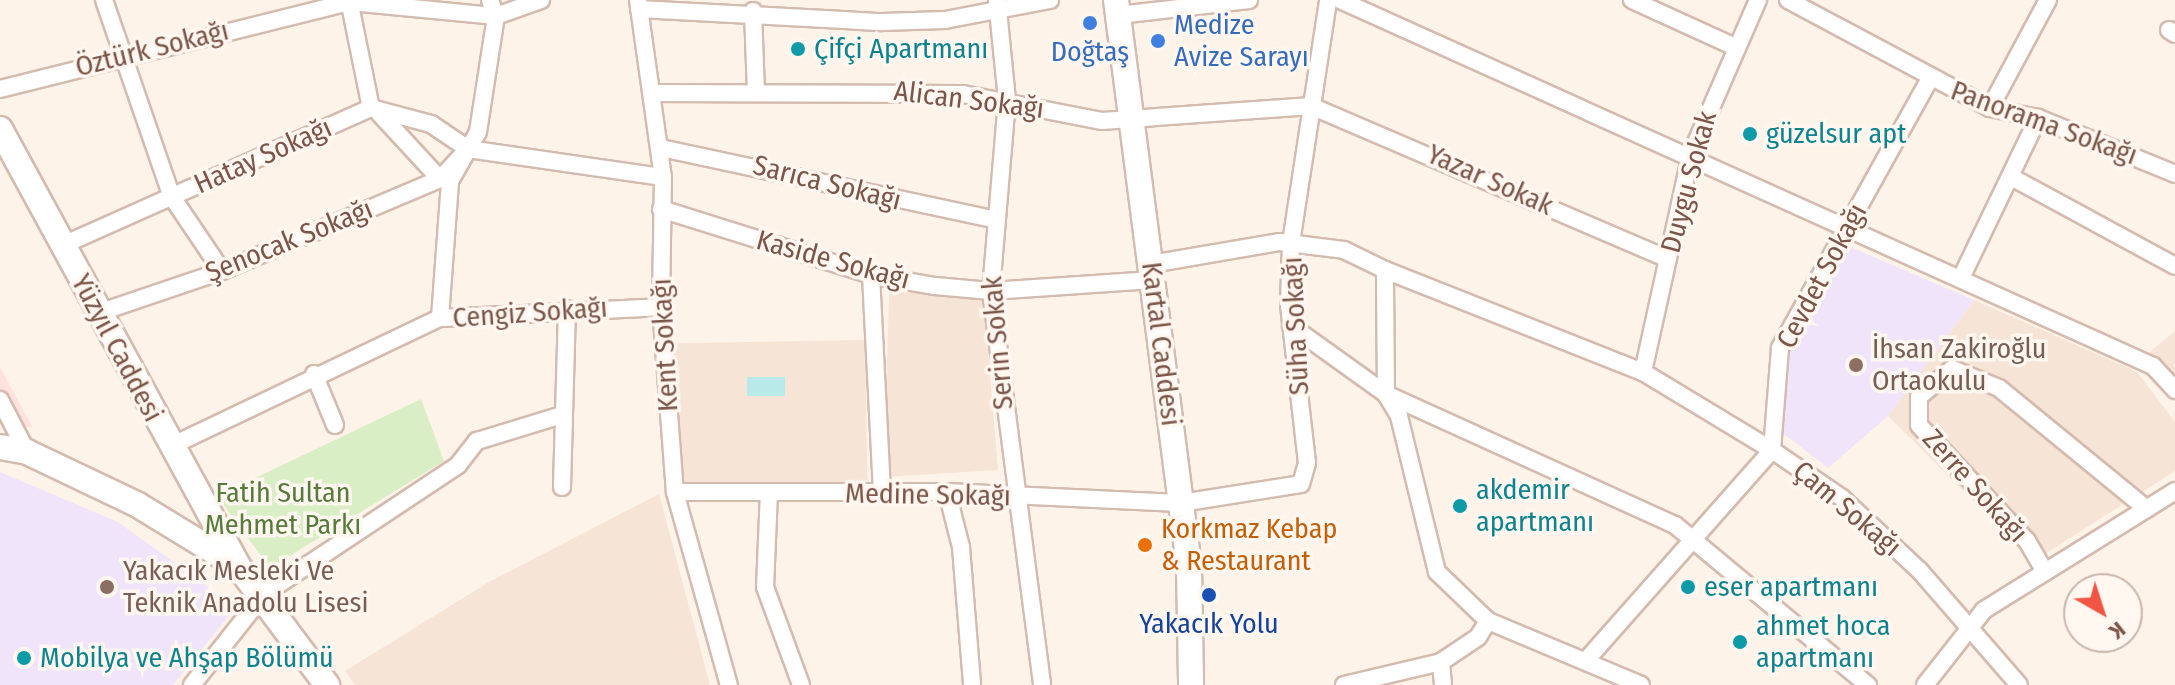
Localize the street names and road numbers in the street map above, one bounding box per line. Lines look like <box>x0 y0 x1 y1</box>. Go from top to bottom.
street label: Öztürk Sokağı <box>72 14 232 84</box>
street label: Alican Sokağı <box>892 74 1046 126</box>
street label: Panorama Sokağı <box>1946 74 2142 172</box>
street label: Duygu Sokak <box>1654 107 1724 257</box>
street label: Hatay Sokağı <box>189 111 337 201</box>
street label: Yazar Sokak <box>1422 137 1558 223</box>
street label: Sarıca Sokağı <box>750 148 904 218</box>
street label: Şenocak Sokağı <box>201 192 377 290</box>
street label: Cevdet Sokağı <box>1770 198 1874 354</box>
street label: Kaside Sokağı <box>753 223 913 297</box>
street label: Süha Sokağı <box>1276 256 1316 396</box>
street label: Kartal Caddesi <box>1134 260 1188 428</box>
street label: Yüzyıl Caddesi <box>64 268 170 428</box>
street label: Serin Sokak <box>975 275 1021 411</box>
street label: Kent Sokağı <box>645 277 685 413</box>
street label: Cengiz Sokağı <box>452 291 608 335</box>
street label: Zerre Sokağı <box>1916 423 2034 549</box>
street label: Çam Sokağı <box>1786 454 1908 564</box>
street label: Medine Sokağı <box>845 477 1011 513</box>

